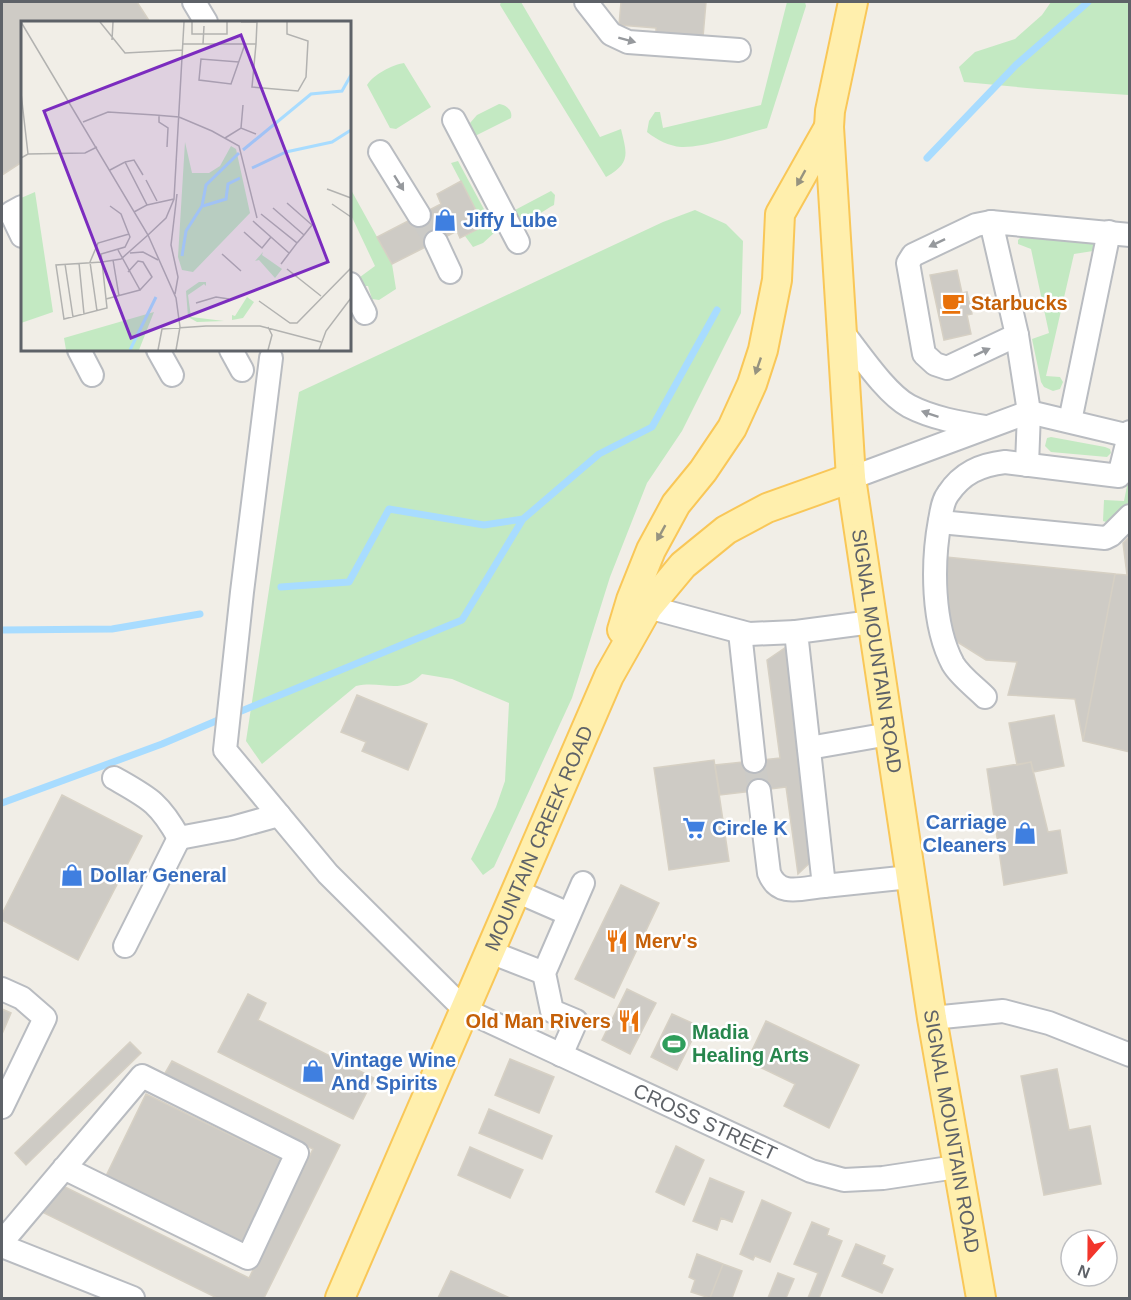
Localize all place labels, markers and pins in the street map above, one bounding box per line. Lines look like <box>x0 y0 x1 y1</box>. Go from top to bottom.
shop icon: Jiffy Lube <box>432 207 458 233</box>
place label: Jiffy Lube <box>463 209 557 231</box>
cafe icon: Starbucks <box>940 290 966 316</box>
place label: Starbucks <box>971 292 1068 314</box>
place label: Carriage Cleaners <box>923 811 1007 856</box>
supermarket icon: Circle K <box>681 815 707 841</box>
place label: Circle K <box>712 817 788 839</box>
shop icon: Carriage Cleaners <box>1012 820 1038 846</box>
shop icon: Dollar General <box>59 862 85 888</box>
place label: Dollar General <box>90 864 227 886</box>
restaurant icon: Merv's <box>604 928 630 954</box>
place label: Merv's <box>635 930 698 952</box>
restaurant icon: Old Man Rivers <box>616 1008 642 1034</box>
place label: Old Man Rivers <box>465 1010 611 1032</box>
place label: Madia Healing Arts <box>692 1021 809 1066</box>
sports icon: Madia Healing Arts <box>661 1031 687 1057</box>
place label: Vintage Wine And Spirits <box>331 1049 456 1094</box>
shop icon: Vintage Wine And Spirits <box>300 1058 326 1084</box>

